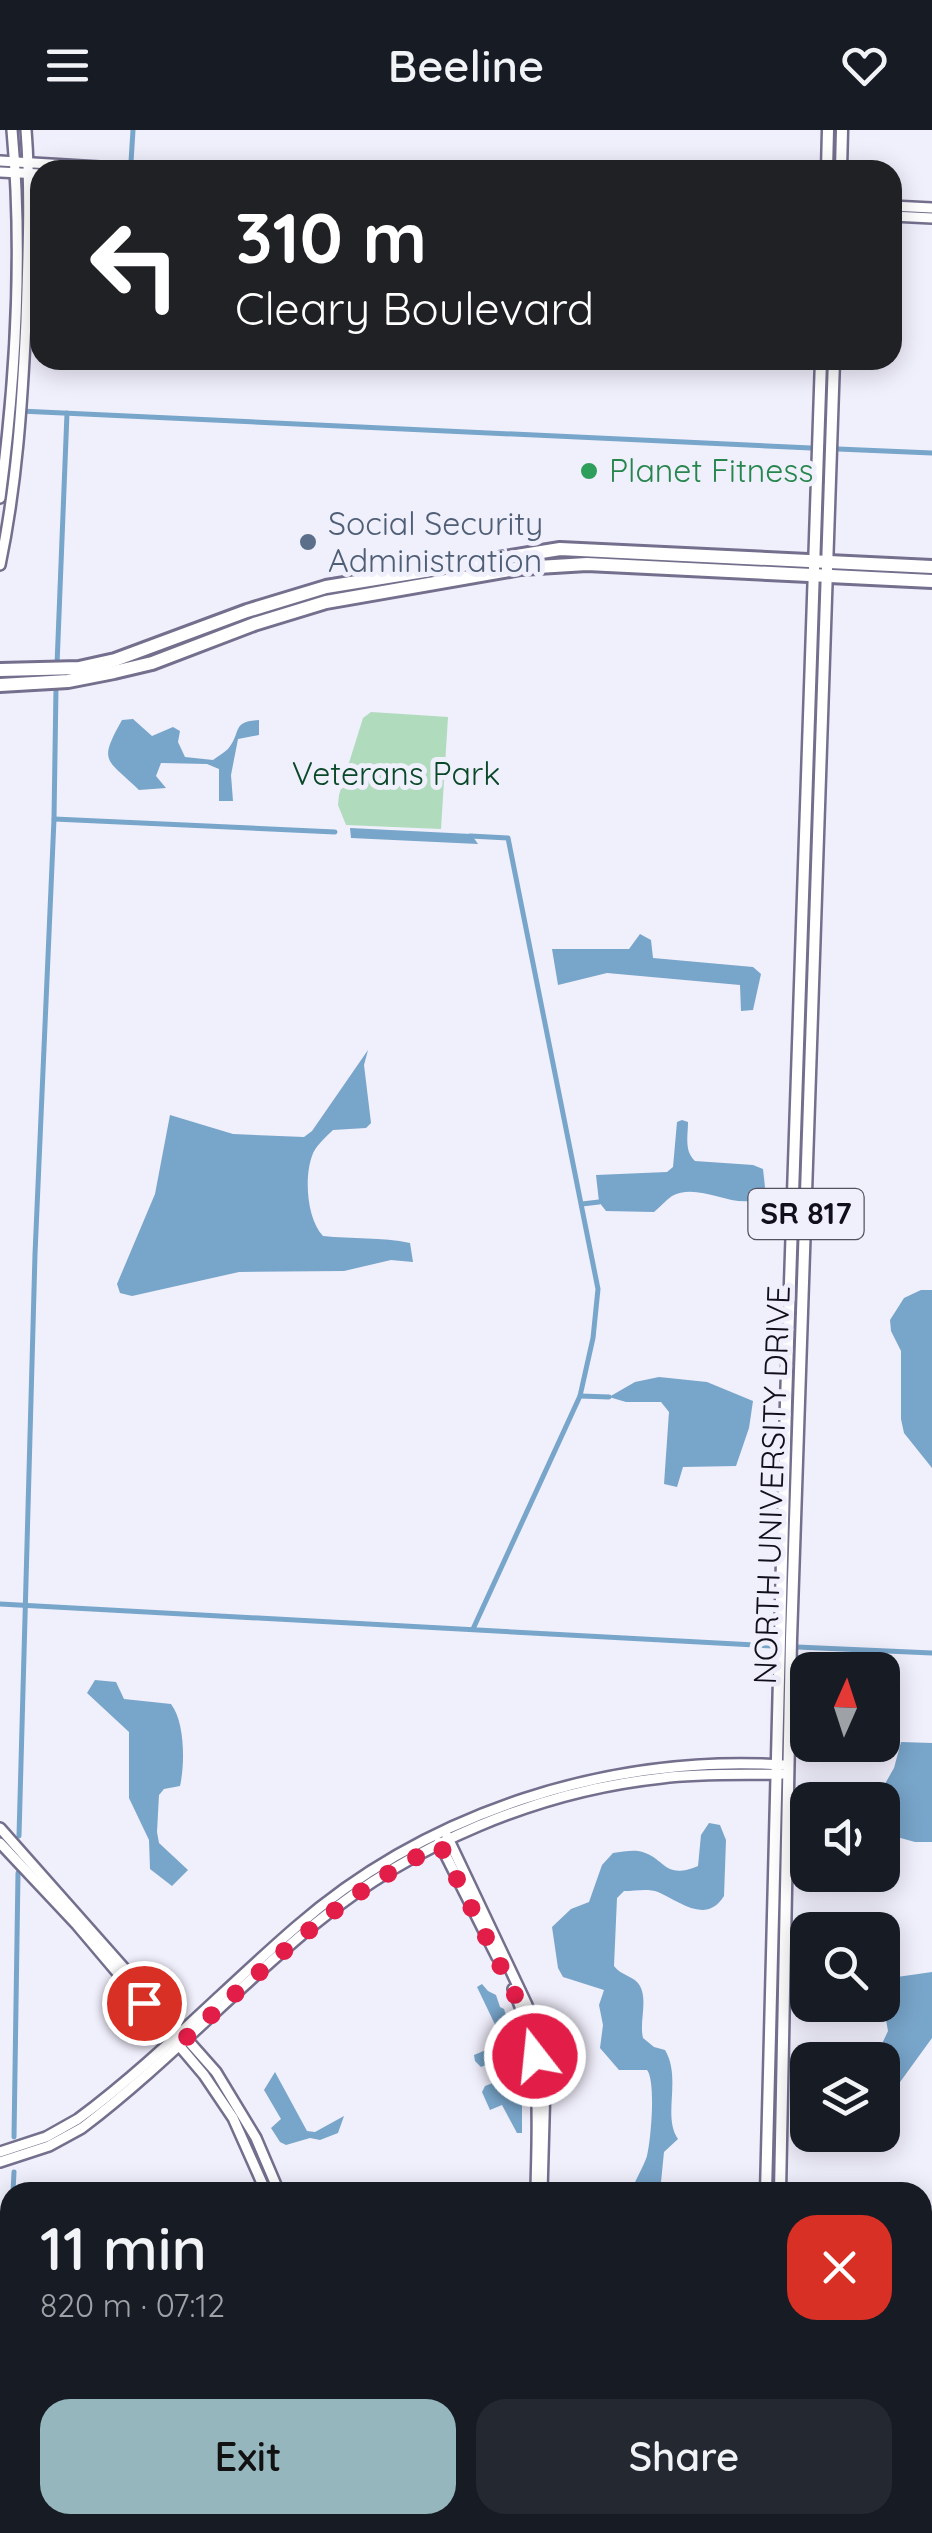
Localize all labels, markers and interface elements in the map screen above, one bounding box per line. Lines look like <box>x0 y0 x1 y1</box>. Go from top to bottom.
text: Beeline <box>388 37 544 93</box>
icon: menu <box>40 38 95 93</box>
icon: heart <box>837 38 892 93</box>
text: 310 m <box>235 193 427 281</box>
icon: left <box>70 200 200 330</box>
text: Cleary Boulevard <box>235 280 594 336</box>
place label: Planet Fitness <box>609 450 813 490</box>
marker: Planet Fitness <box>578 460 600 482</box>
place label: Social Security Administration <box>328 503 543 580</box>
marker: Social Security Administration <box>297 531 319 553</box>
park label: Veterans Park <box>292 753 500 793</box>
road number: SR 817 <box>748 1189 864 1239</box>
street label: NORTH UNIVERSITY DRIVE <box>744 1285 798 1685</box>
north arrow <box>790 1652 900 1762</box>
map controls <box>790 1652 900 2152</box>
button: sound <box>790 1782 900 1892</box>
button: search <box>790 1912 900 2022</box>
pin <box>102 1961 187 2046</box>
icon: arrive <box>117 1976 172 2031</box>
position arrow <box>483 2004 587 2108</box>
button: layers <box>790 2042 900 2152</box>
text: 11 min <box>40 2210 207 2285</box>
button: close <box>787 2215 892 2320</box>
text: 820 m · 07:12 <box>40 2285 225 2325</box>
button: Exit <box>40 2399 456 2514</box>
button: Share <box>476 2399 892 2514</box>

